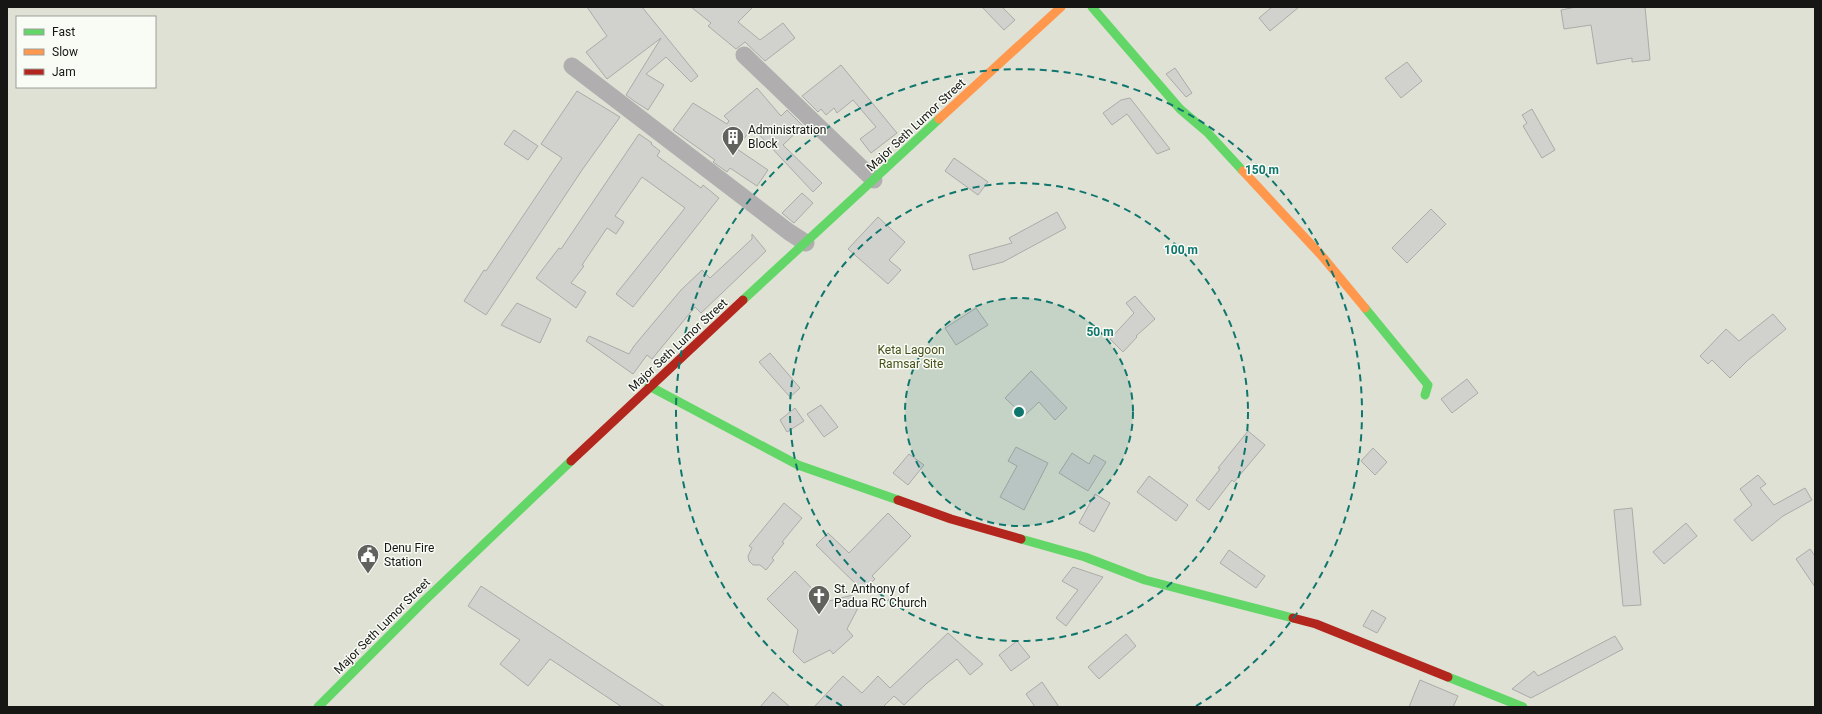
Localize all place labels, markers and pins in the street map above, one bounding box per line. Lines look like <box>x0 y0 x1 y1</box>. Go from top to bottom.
place label: Administration Block <box>748 123 826 151</box>
building icon: Administration Block <box>720 124 746 157</box>
centre of rings <box>1012 405 1026 419</box>
place label: Denu Fire Station <box>384 541 434 569</box>
public building icon: Denu Fire Station <box>355 542 381 575</box>
place label: St. Anthony of Padua RC Church <box>834 582 927 610</box>
church icon: St. Anthony of Padua RC Church <box>806 583 832 616</box>

